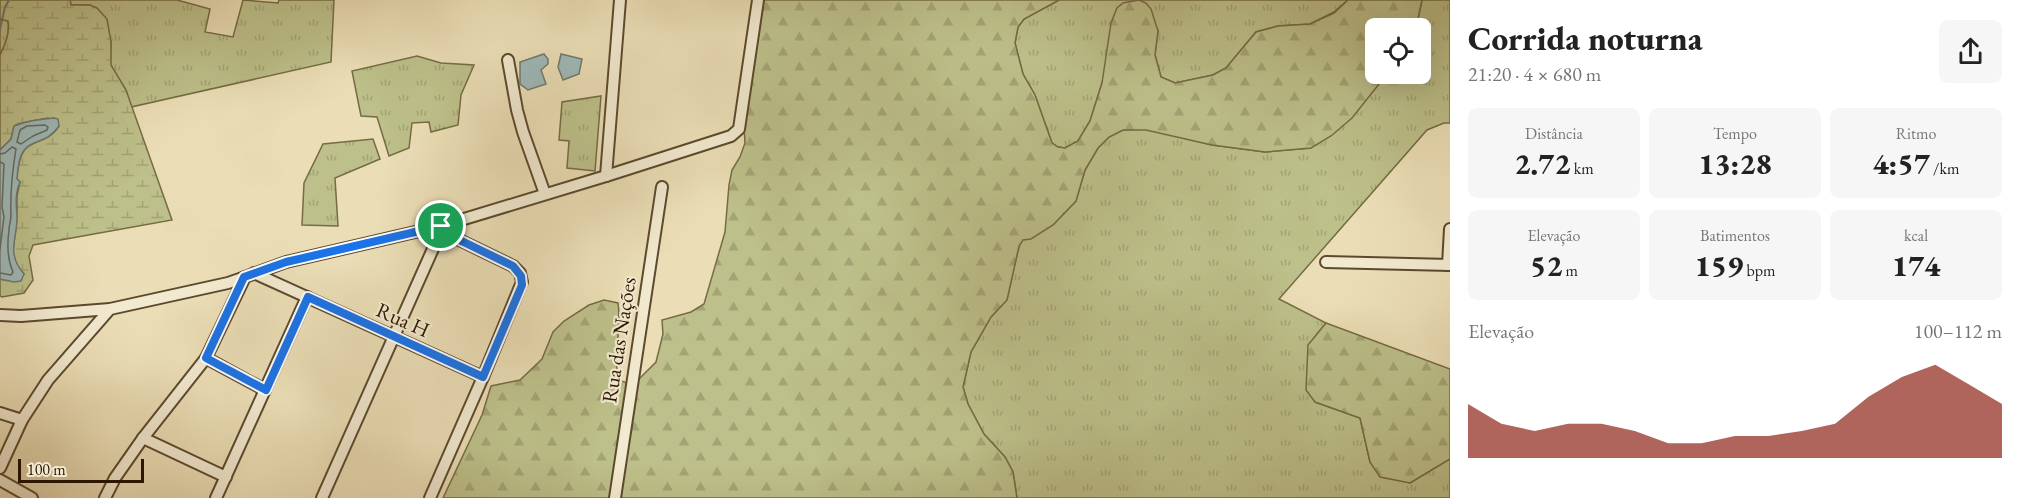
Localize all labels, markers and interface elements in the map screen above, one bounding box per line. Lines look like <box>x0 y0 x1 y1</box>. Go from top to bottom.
text: Corrida noturna <box>1468 17 1702 60</box>
map controls <box>1365 18 1431 84</box>
button: locate <box>1365 18 1431 84</box>
button: share <box>1939 20 2002 83</box>
text: 21:20 · 4 × 680 m <box>1468 61 1601 87</box>
text: Distância <box>1525 123 1583 144</box>
text: Tempo <box>1713 123 1757 144</box>
text: Ritmo <box>1896 123 1936 144</box>
text: 2.72 <box>1514 144 1570 183</box>
text: 13:28 <box>1698 144 1772 183</box>
text: 4:57 <box>1873 144 1930 183</box>
text: km <box>1570 158 1594 179</box>
text: /km <box>1930 158 1959 179</box>
pin <box>415 200 466 251</box>
icon: arrive <box>424 209 457 242</box>
text: Elevação <box>1528 225 1580 246</box>
text: Batimentos <box>1700 225 1770 246</box>
text: kcal <box>1904 225 1928 246</box>
text: 52 <box>1530 246 1562 285</box>
text: 159 <box>1695 246 1743 285</box>
text: 174 <box>1892 246 1940 285</box>
text: m <box>1562 260 1578 281</box>
text: bpm <box>1743 260 1775 281</box>
street label: Rua das Nações <box>595 275 642 405</box>
street label: Rua H <box>372 296 434 343</box>
text: Elevação <box>1468 318 1534 344</box>
text: 100–112 m <box>1914 318 2002 344</box>
scale bar <box>18 456 144 484</box>
text: 100 m <box>27 459 66 480</box>

